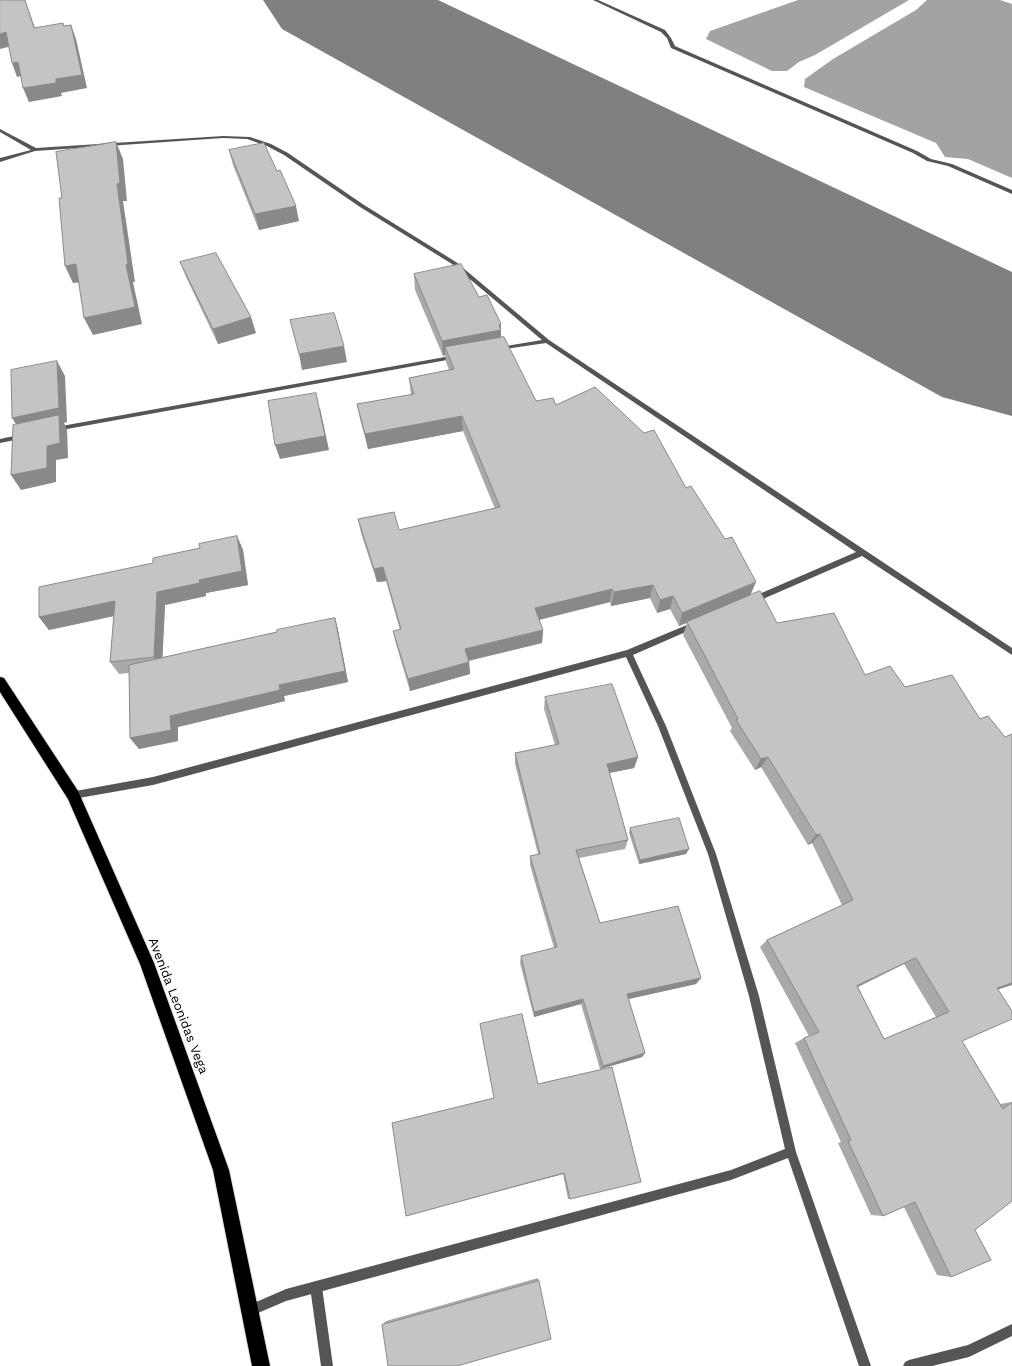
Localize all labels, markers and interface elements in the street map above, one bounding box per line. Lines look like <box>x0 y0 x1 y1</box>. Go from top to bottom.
street label: Avenida Leonidas Vega <box>145 936 211 1076</box>

